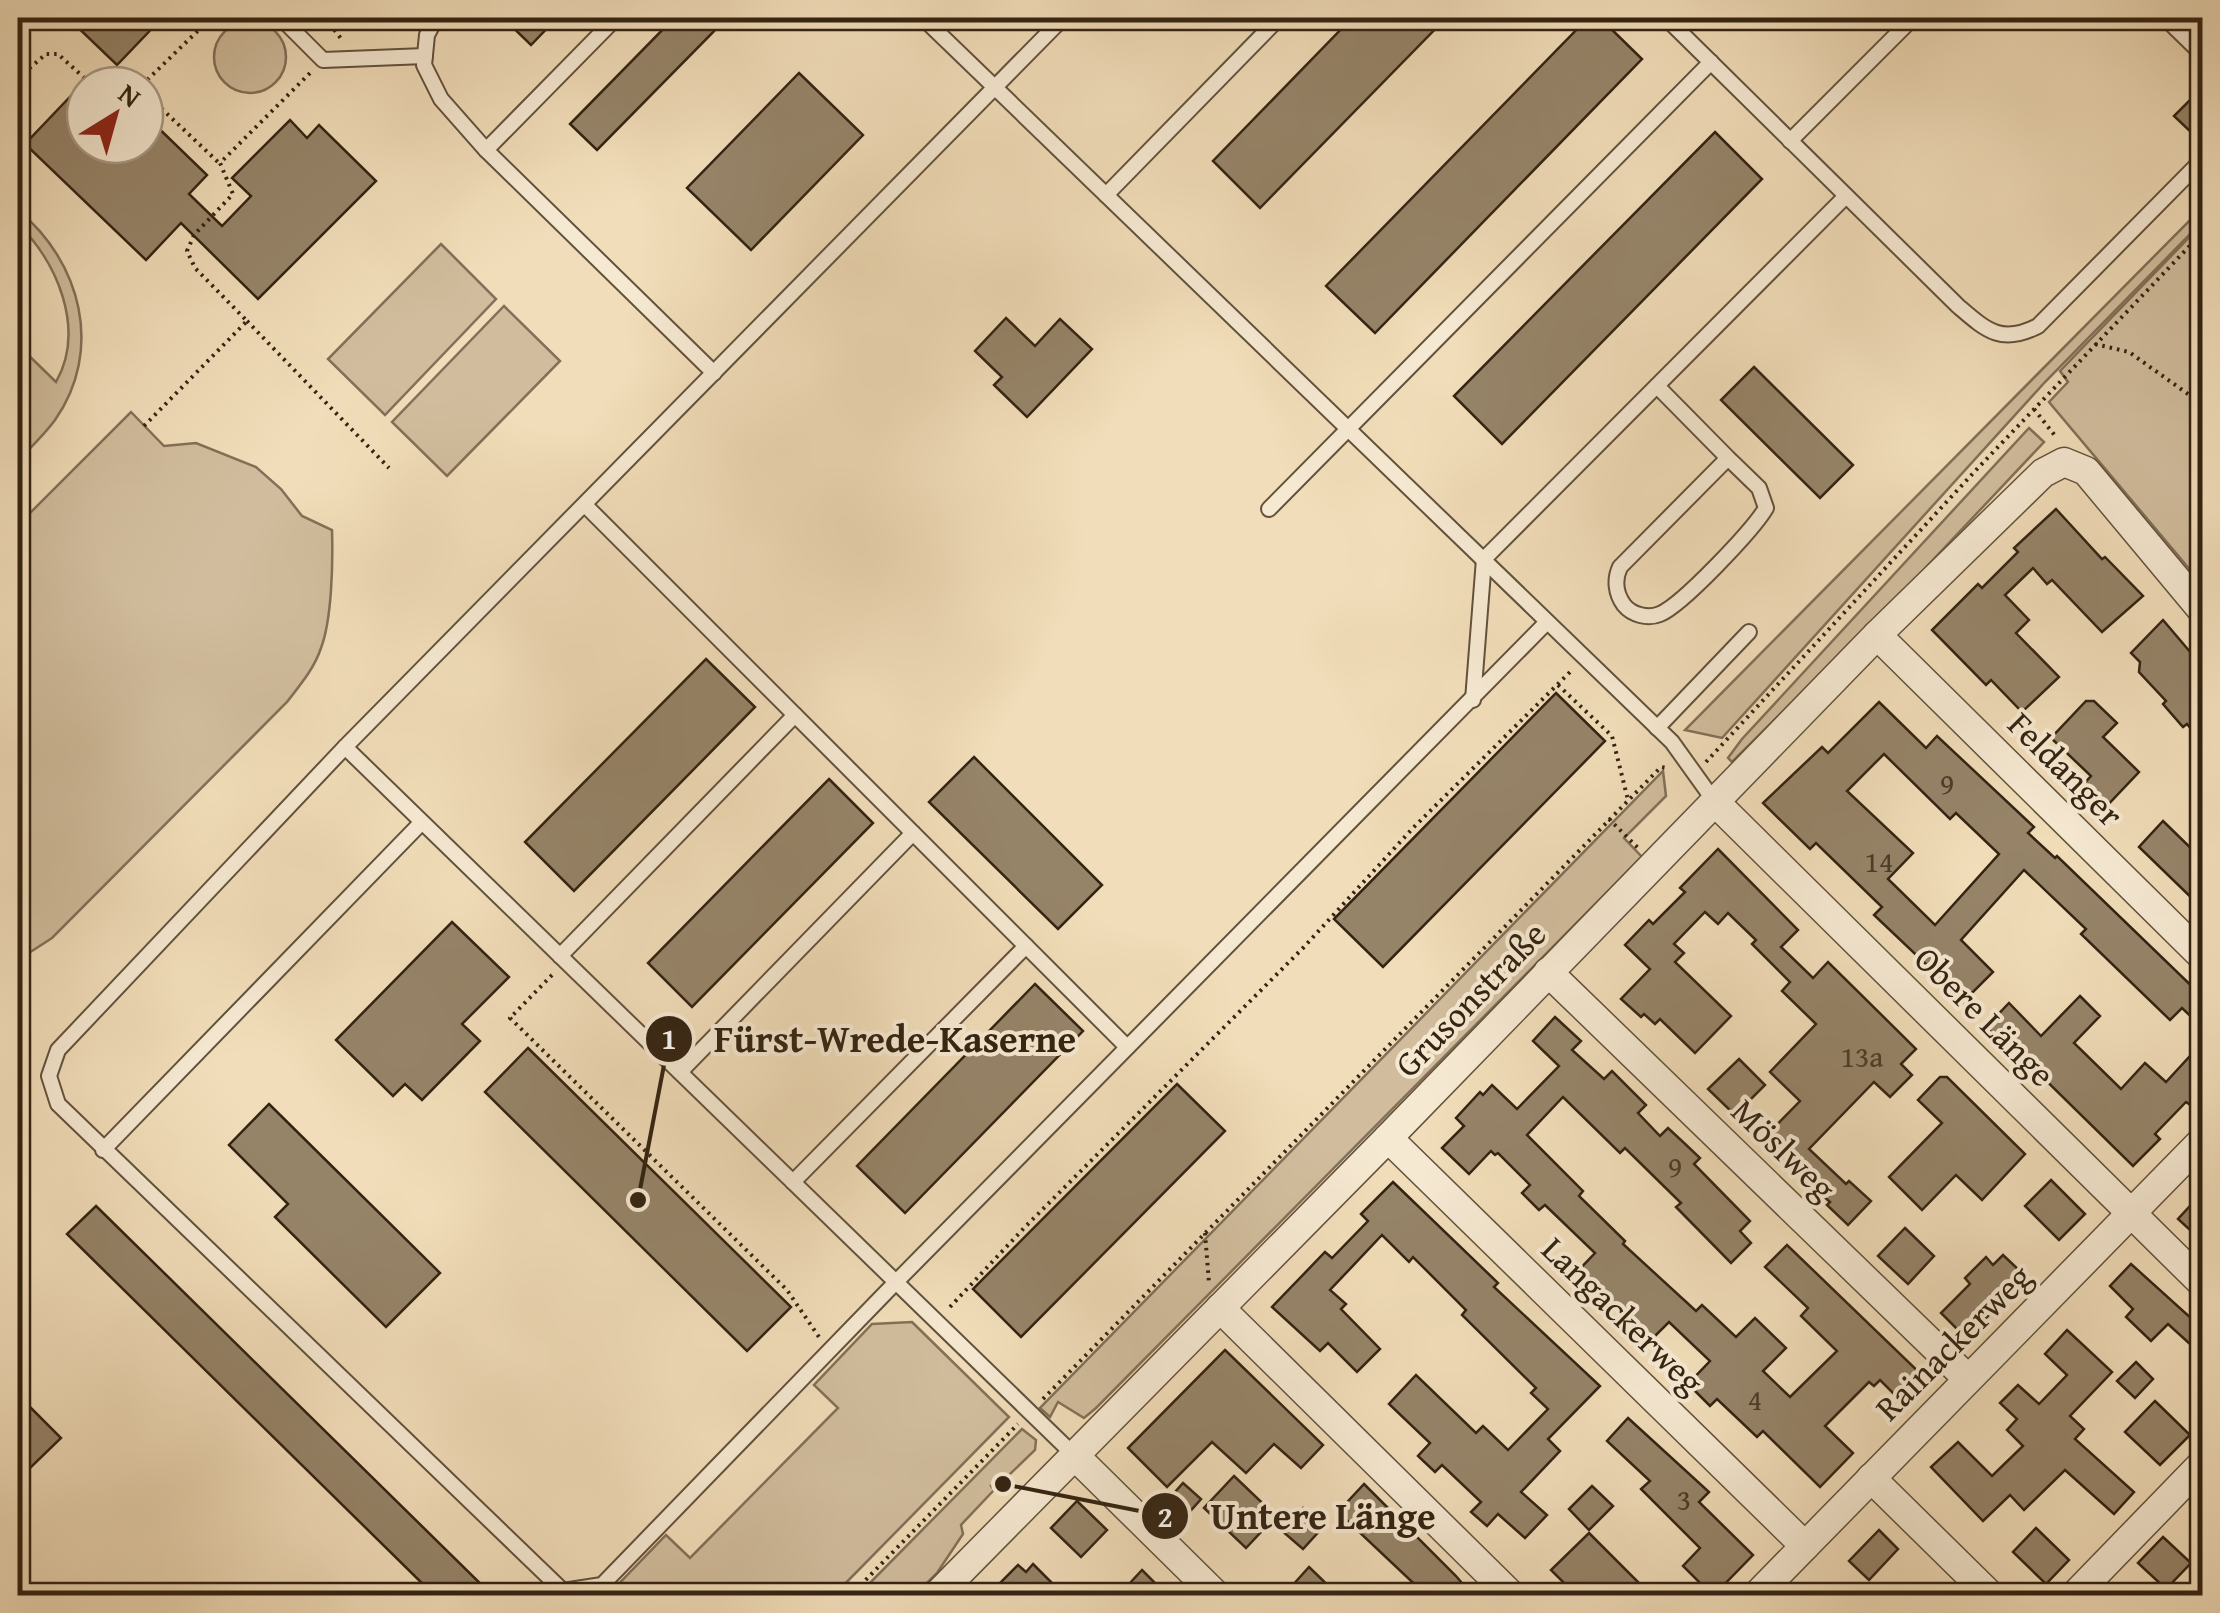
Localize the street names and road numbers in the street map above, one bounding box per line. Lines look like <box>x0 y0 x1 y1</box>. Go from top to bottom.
street label: Feldanger <box>1997 700 2135 838</box>
street label: Grusonstraße <box>1382 910 1558 1088</box>
street label: Obere Länge <box>1903 934 2067 1098</box>
street label: Möslweg <box>1720 1086 1848 1212</box>
street label: Langackerweg <box>1530 1224 1716 1406</box>
street label: Rainackerweg <box>1863 1252 2043 1432</box>

